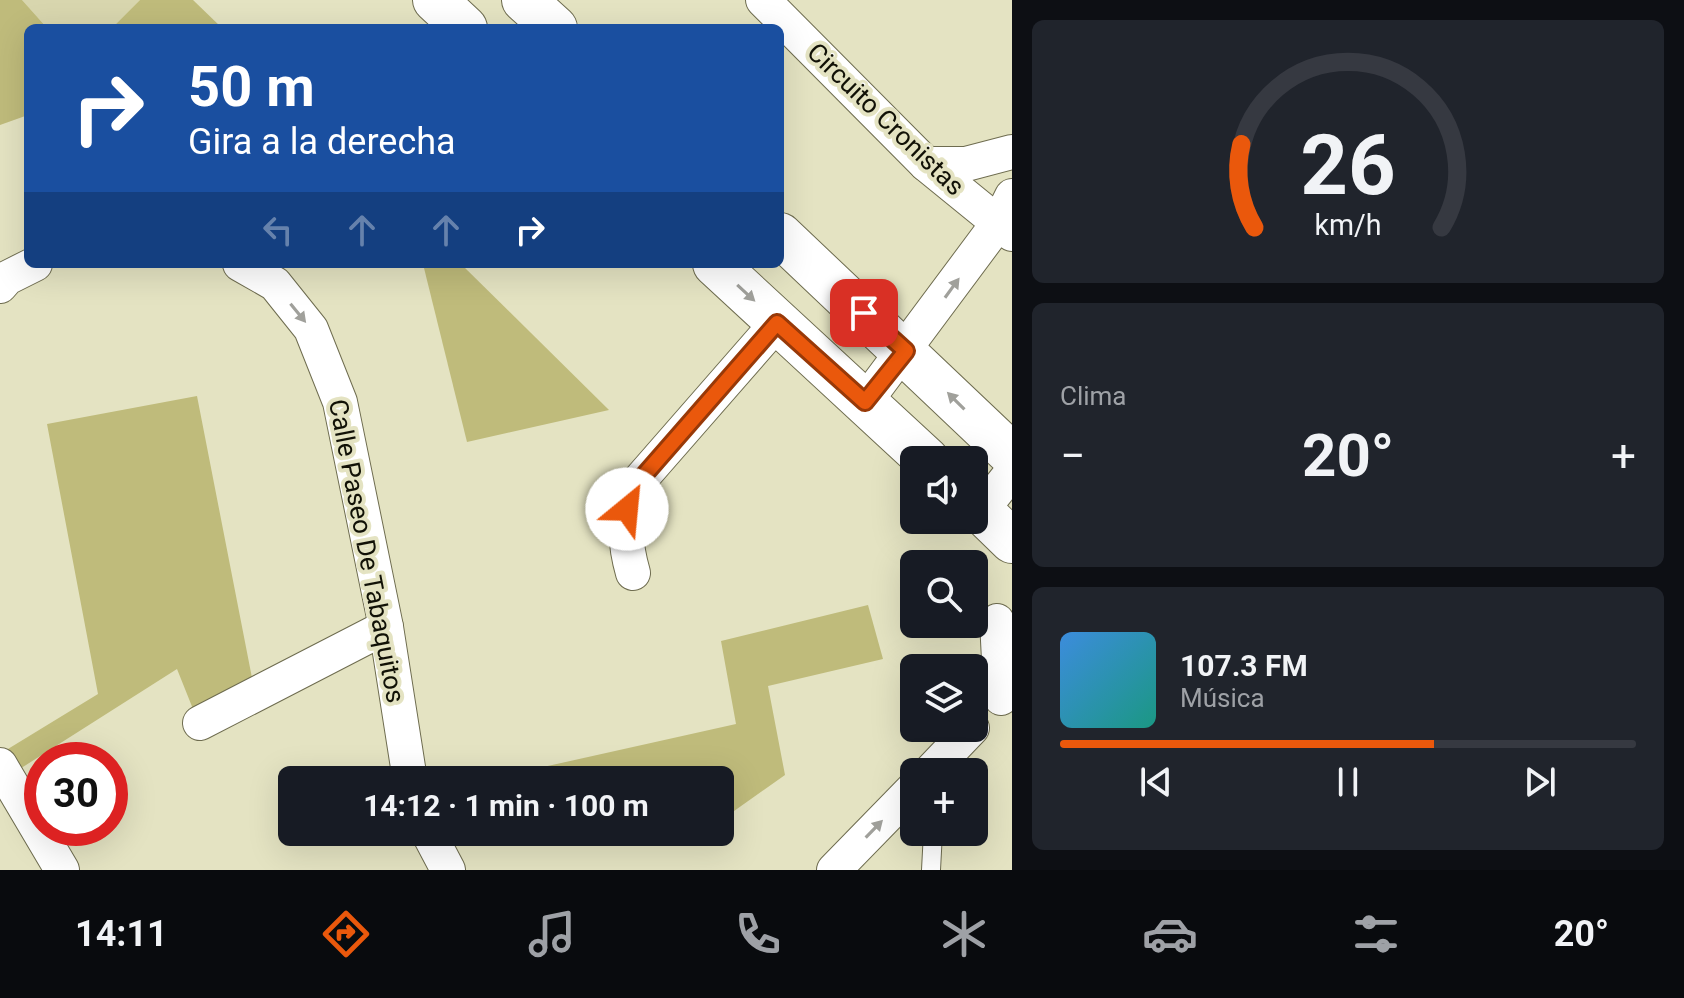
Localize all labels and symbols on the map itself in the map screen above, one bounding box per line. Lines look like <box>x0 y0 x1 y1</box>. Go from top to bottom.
street label: Circuito Cronistas <box>801 37 971 201</box>
one-way arrow <box>944 277 960 299</box>
pin <box>830 279 898 347</box>
one-way arrow <box>736 284 755 302</box>
one-way arrow <box>290 303 306 323</box>
one-way arrow <box>947 392 966 410</box>
street label: Calle Paseo De Tabaquitos <box>323 397 411 705</box>
position arrow <box>585 467 669 551</box>
speed limit sign: 30 <box>24 742 128 846</box>
one-way arrow <box>864 820 883 839</box>

